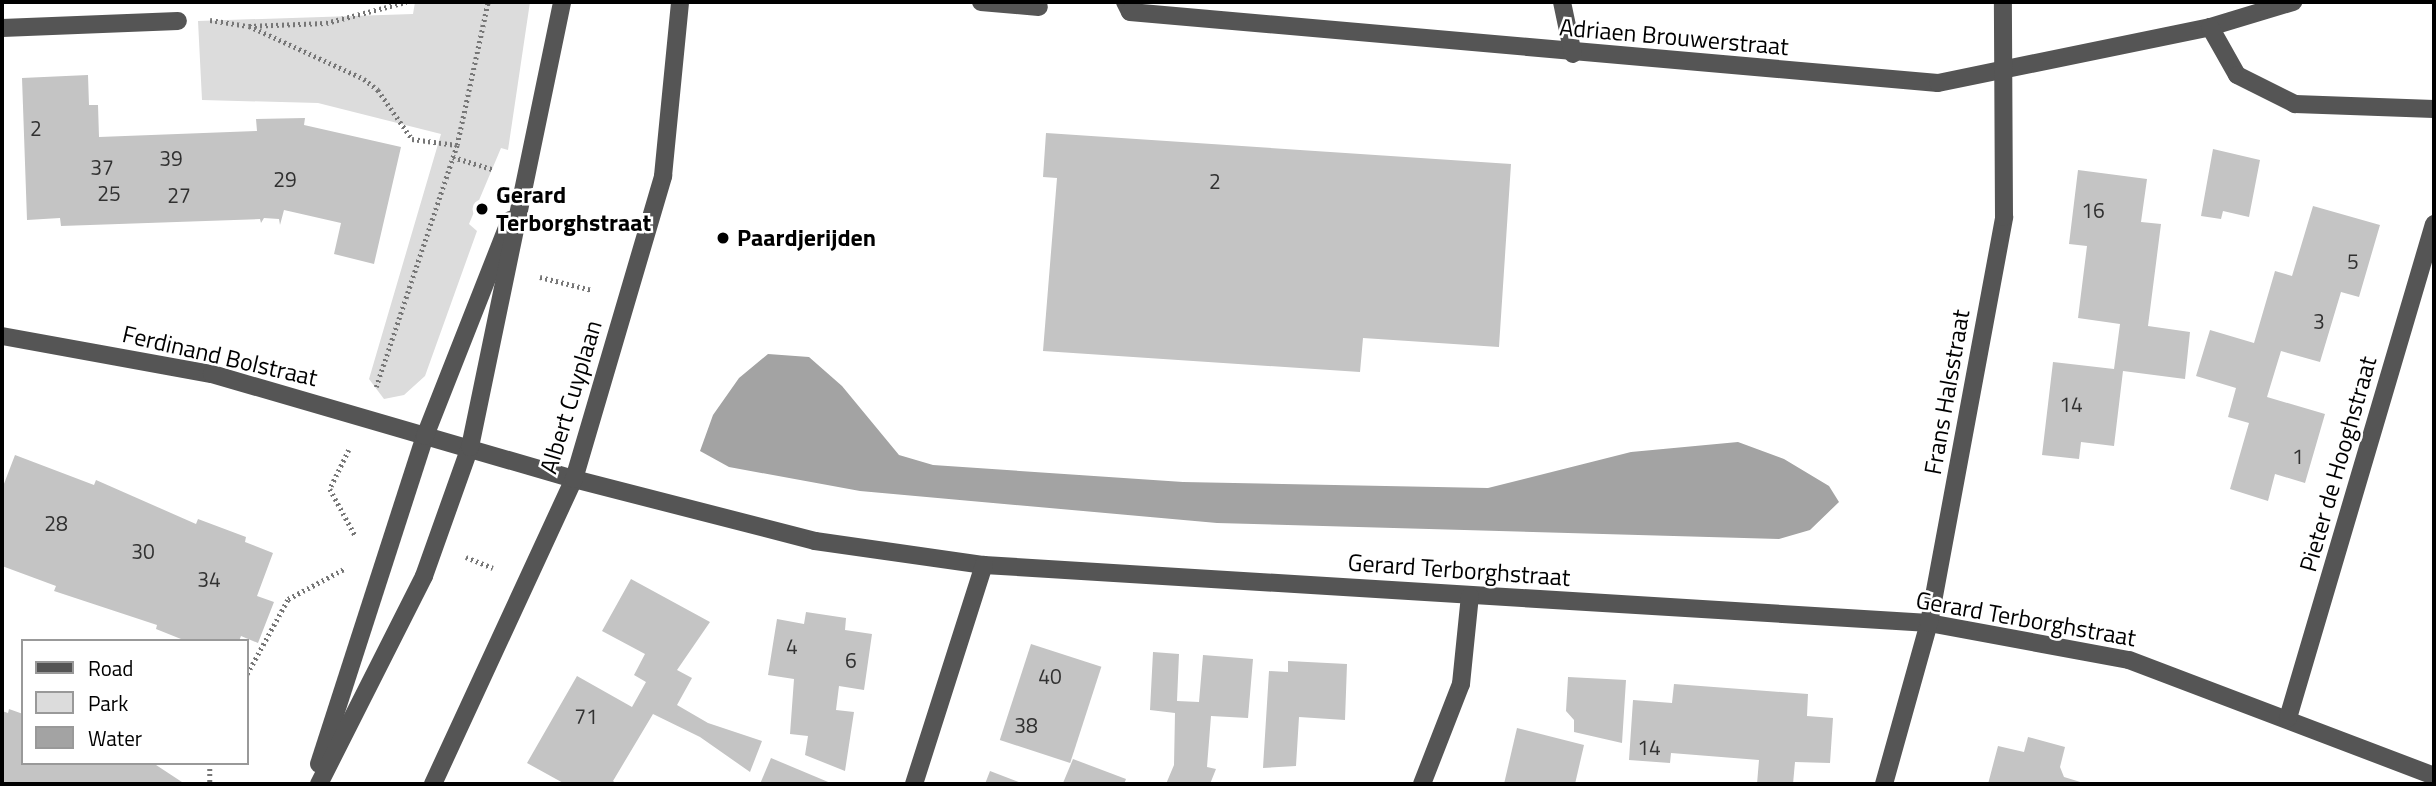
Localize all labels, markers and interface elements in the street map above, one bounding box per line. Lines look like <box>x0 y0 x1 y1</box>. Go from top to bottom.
street label: Adriaen Brouwerstraat <box>1558 13 1790 61</box>
house number: 2 <box>30 115 42 141</box>
house number: 39 <box>159 145 183 171</box>
house number: 37 <box>90 154 114 180</box>
house number: 29 <box>273 166 297 192</box>
house number: 2 <box>1209 168 1221 194</box>
house number: 25 <box>97 180 121 206</box>
place label: Gerard Terborghstraat <box>496 181 651 237</box>
house number: 27 <box>167 182 191 208</box>
house number: 16 <box>2081 197 2105 223</box>
marker: Gerard Terborghstraat <box>474 201 490 217</box>
place label: Paardjerijden <box>737 224 876 252</box>
marker: Paardjerijden <box>715 230 731 246</box>
house number: 5 <box>2347 248 2359 274</box>
street label: Frans Halsstraat <box>1918 307 1976 477</box>
house number: 3 <box>2313 308 2325 334</box>
street label: Albert Cuyplaan <box>534 317 608 477</box>
street label: Ferdinand Bolstraat <box>120 320 320 392</box>
street label: Pieter de Hooghstraat <box>2293 353 2383 575</box>
house number: 14 <box>2059 391 2083 417</box>
house number: 1 <box>2292 443 2304 469</box>
house number: 28 <box>44 510 68 536</box>
house number: 30 <box>131 538 155 564</box>
street label: Gerard Terborghstraat <box>1347 548 1571 592</box>
house number: 34 <box>197 566 221 592</box>
street label: Gerard Terborghstraat <box>1914 585 2138 653</box>
house number: 4 <box>786 633 798 659</box>
legend <box>21 639 248 765</box>
house number: 6 <box>845 647 857 673</box>
text: Road <box>88 652 133 684</box>
house number: 40 <box>1038 663 1062 689</box>
text: Park <box>88 687 128 719</box>
house number: 71 <box>574 703 598 729</box>
house number: 38 <box>1014 712 1038 738</box>
text: Water <box>88 722 142 754</box>
house number: 14 <box>1637 734 1661 760</box>

